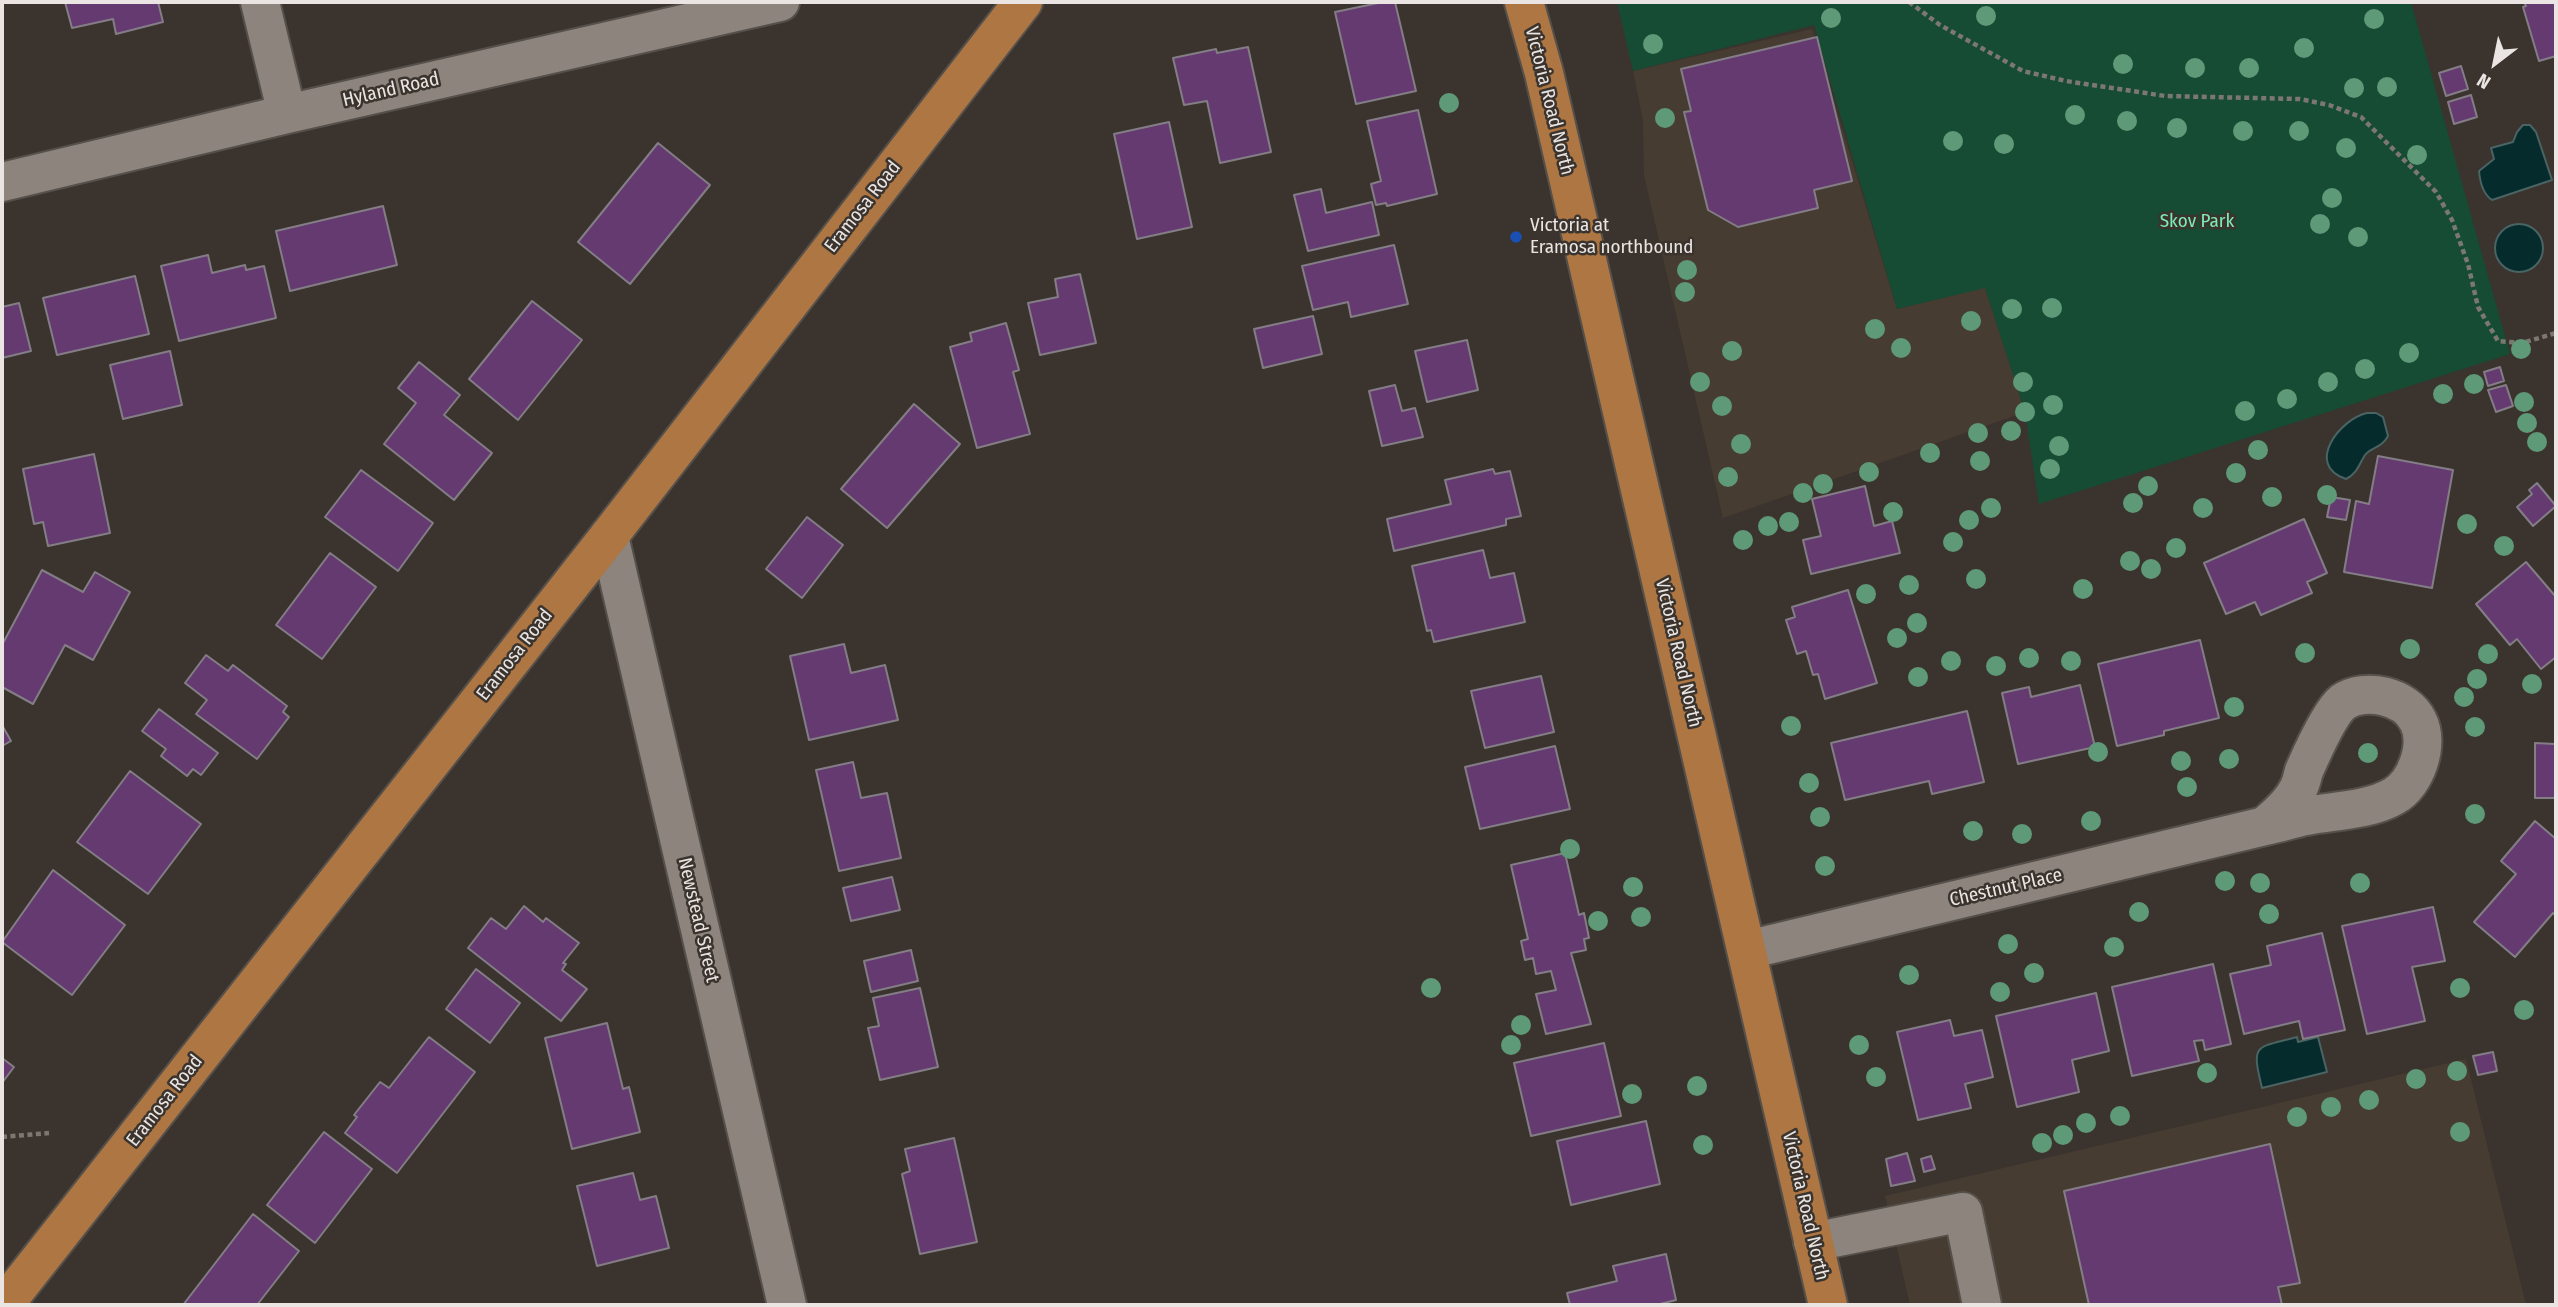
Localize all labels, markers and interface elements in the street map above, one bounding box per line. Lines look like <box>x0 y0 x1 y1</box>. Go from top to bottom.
street label: Victoria Road North <box>1520 25 1578 177</box>
north arrow <box>2460 28 2530 98</box>
street label: Hyland Road <box>341 68 441 112</box>
text: N <box>2473 68 2495 94</box>
street label: Eramosa Road <box>820 157 906 257</box>
park label: Skov Park <box>2160 211 2234 233</box>
place label: Victoria at Eramosa northbound <box>1530 215 1694 259</box>
marker: Victoria at Eramosa northbound <box>1508 229 1524 245</box>
street label: Victoria Road North <box>1650 576 1706 730</box>
street label: Eramosa Road <box>472 605 558 705</box>
street label: Newstead Street <box>673 855 723 985</box>
street label: Chestnut Place <box>1947 864 2065 912</box>
street label: Eramosa Road <box>122 1051 208 1151</box>
street label: Victoria Road North <box>1777 1129 1833 1283</box>

